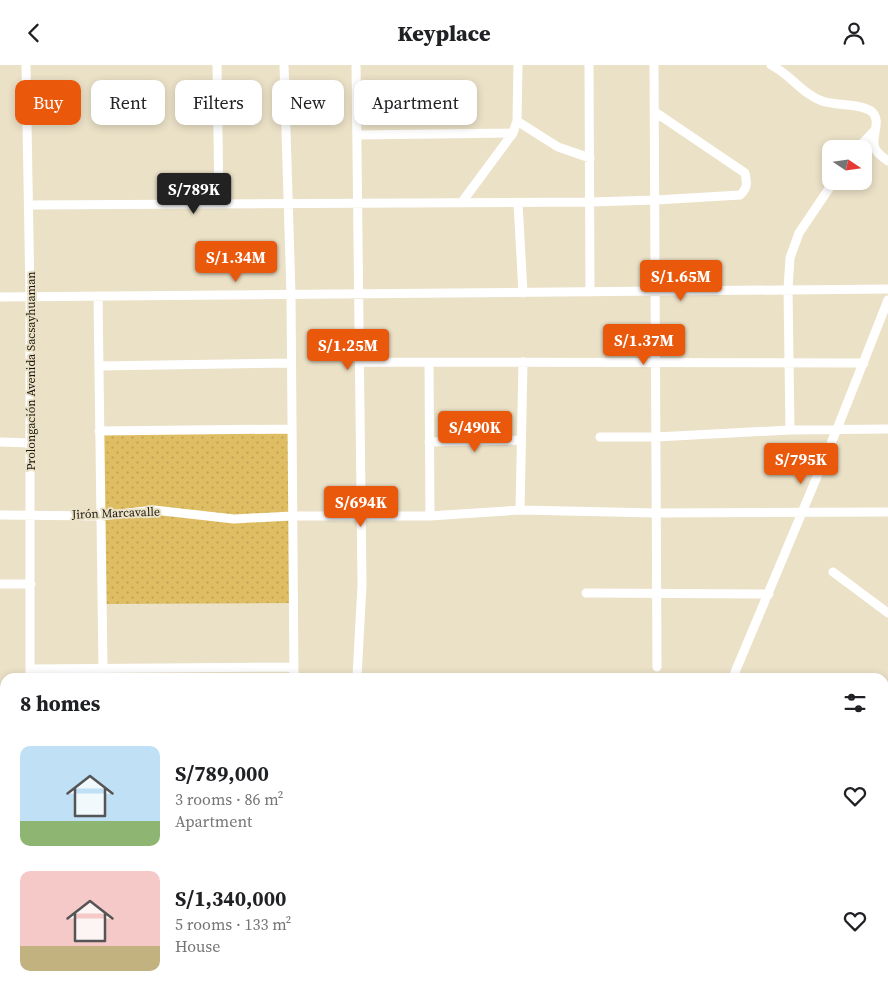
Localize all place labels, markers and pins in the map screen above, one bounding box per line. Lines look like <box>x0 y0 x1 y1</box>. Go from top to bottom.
pin: S/789K <box>153 173 235 215</box>
pin: S/1.34M <box>190 241 282 283</box>
pin: S/1.65M <box>635 259 727 302</box>
pin: S/1.37M <box>598 323 690 366</box>
pin: S/1.25M <box>302 329 394 371</box>
pin: S/490K <box>434 411 516 453</box>
pin: S/795K <box>760 443 842 485</box>
pin: S/694K <box>320 485 402 528</box>

